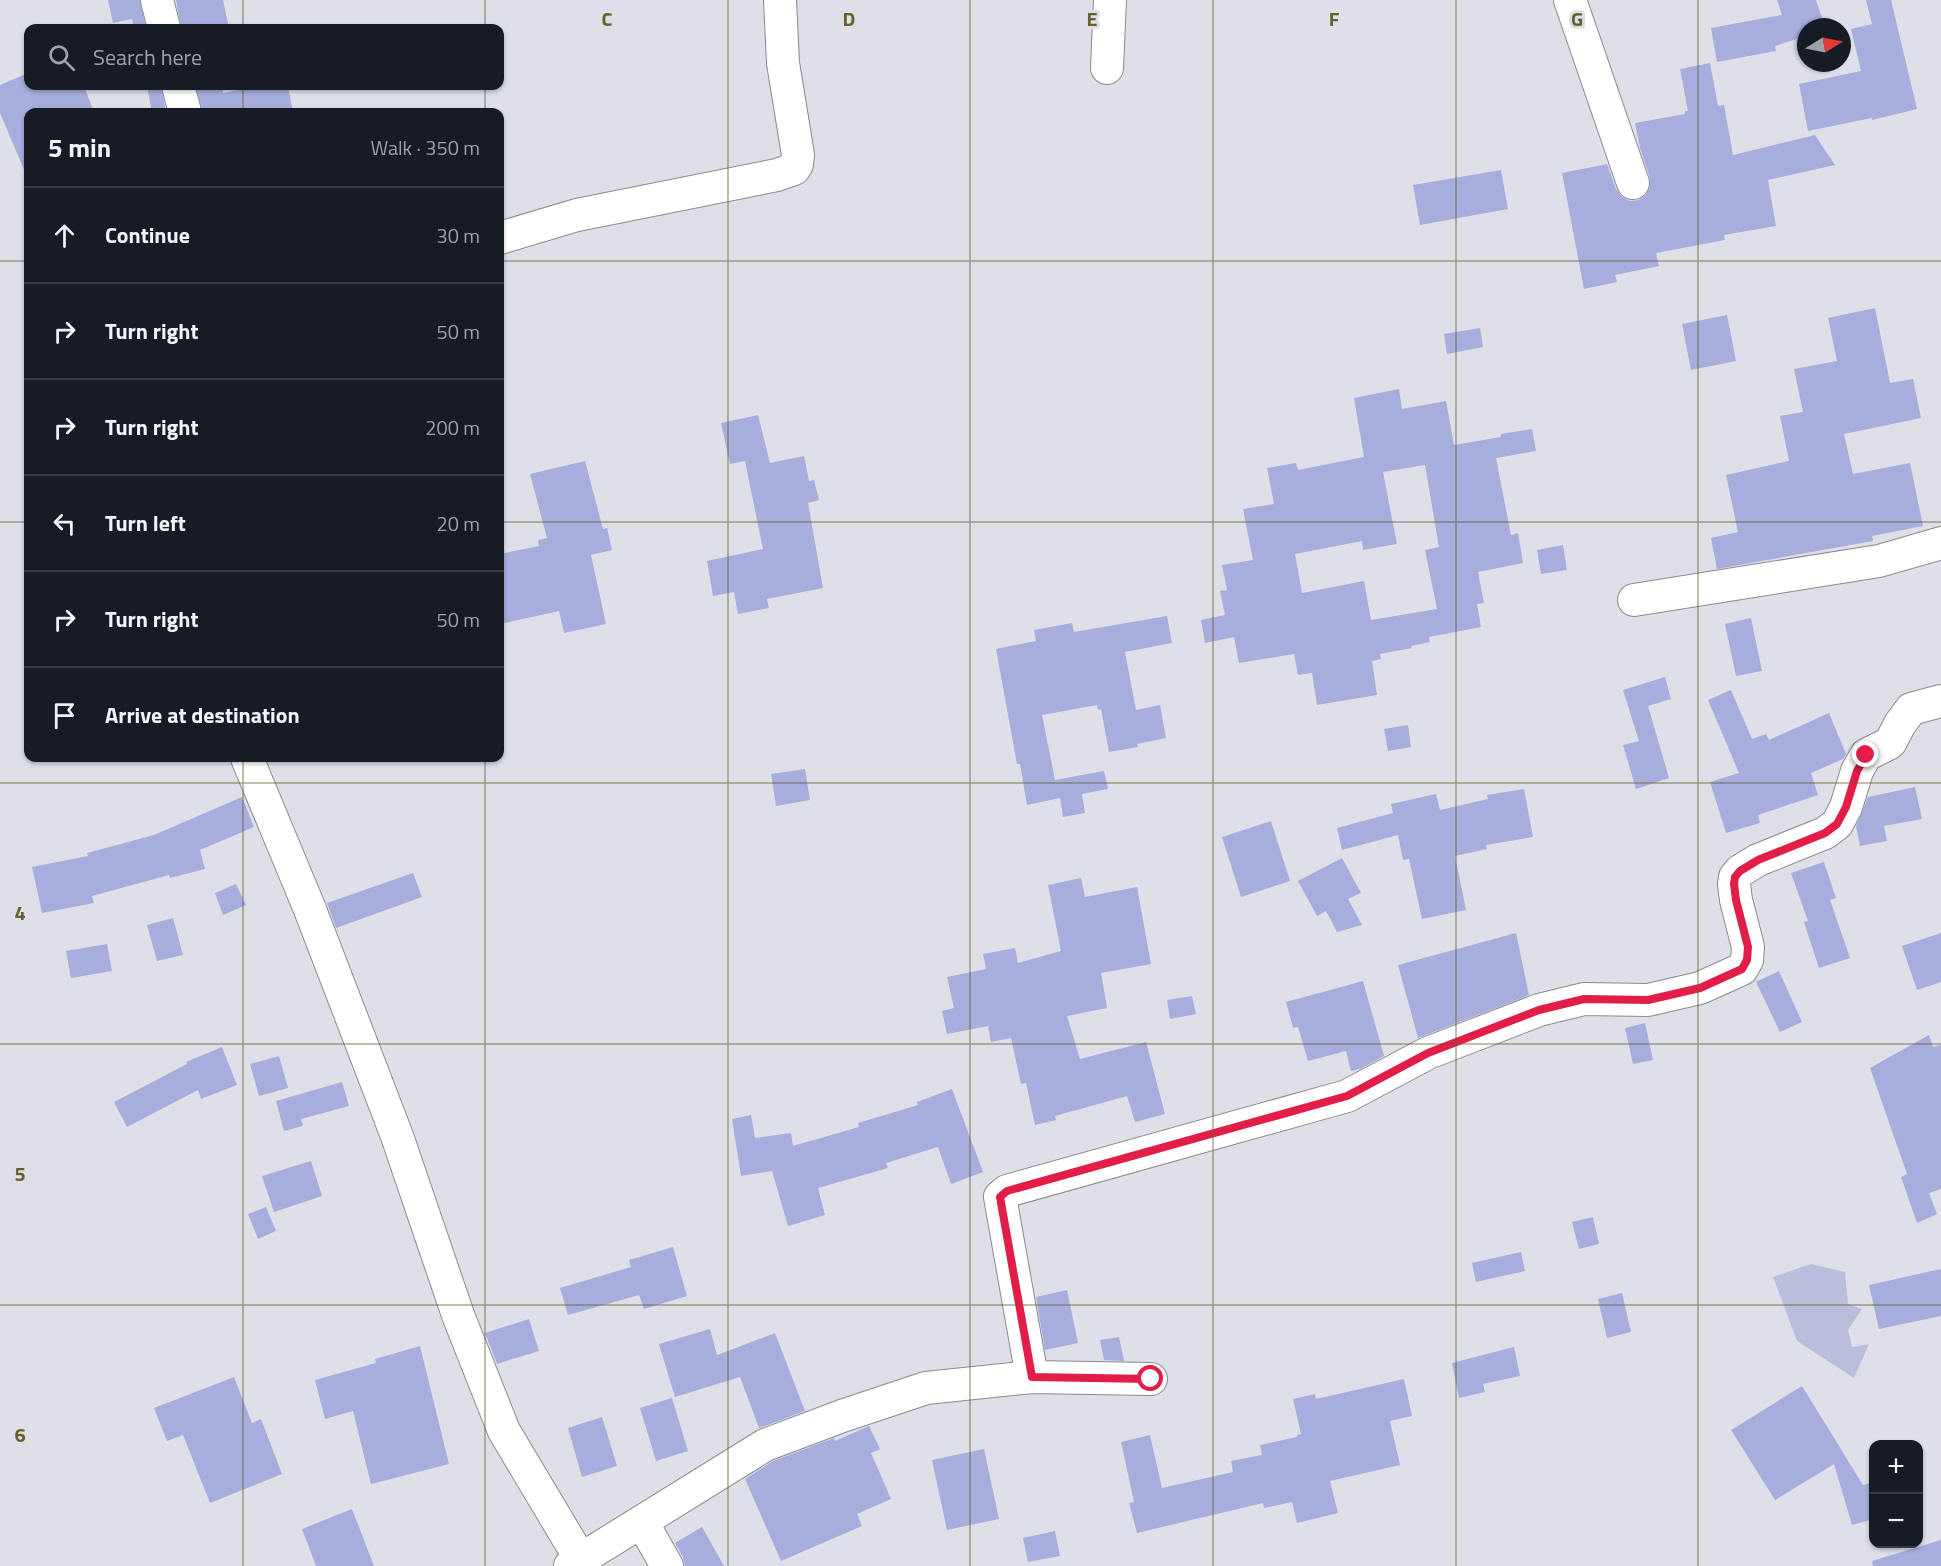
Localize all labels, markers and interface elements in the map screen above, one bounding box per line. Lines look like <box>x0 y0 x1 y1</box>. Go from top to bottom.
text: C <box>602 3 613 34</box>
text: D <box>843 3 855 34</box>
text: E <box>1086 3 1098 34</box>
text: F <box>1329 3 1340 34</box>
text: G <box>1571 3 1583 34</box>
north arrow <box>1797 18 1851 72</box>
search box <box>24 24 504 90</box>
text: Search here <box>93 40 202 74</box>
icon: search <box>45 41 78 74</box>
text: 5 min <box>48 128 111 167</box>
text: Walk · 350 m <box>371 132 480 163</box>
text: Continue <box>105 218 190 252</box>
icon: ahead <box>48 219 81 252</box>
text: 30 m <box>436 220 480 251</box>
text: Turn right <box>105 314 199 348</box>
icon: right <box>48 315 81 348</box>
text: 50 m <box>436 316 480 347</box>
text: Turn right <box>105 410 199 444</box>
icon: right <box>48 411 81 444</box>
text: 200 m <box>425 412 480 443</box>
text: Turn left <box>105 506 186 540</box>
icon: left <box>48 507 81 540</box>
text: 20 m <box>436 508 480 539</box>
text: Turn right <box>105 602 199 636</box>
icon: right <box>48 603 81 636</box>
text: 50 m <box>436 604 480 635</box>
text: Arrive at destination <box>105 698 300 732</box>
icon: arrive <box>48 699 81 732</box>
route end <box>1852 741 1878 767</box>
text: 4 <box>14 897 26 928</box>
text: 5 <box>14 1158 26 1189</box>
route start <box>1137 1365 1163 1391</box>
text: 6 <box>14 1419 26 1450</box>
map controls <box>1869 1440 1923 1548</box>
button: + <box>1869 1440 1923 1494</box>
button: − <box>1869 1494 1923 1548</box>

